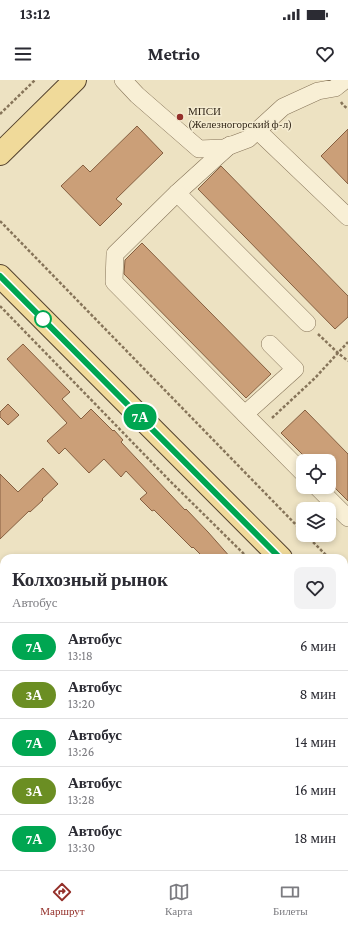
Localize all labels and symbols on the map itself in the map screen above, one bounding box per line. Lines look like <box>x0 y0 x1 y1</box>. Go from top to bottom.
place label: МПСИ (Железногорский ф-л) <box>188 105 292 131</box>
marker: МПСИ (Железногорский ф-л) <box>175 112 185 122</box>
unlabelled marker <box>34 310 52 328</box>
line badge: 7А <box>122 404 158 430</box>

